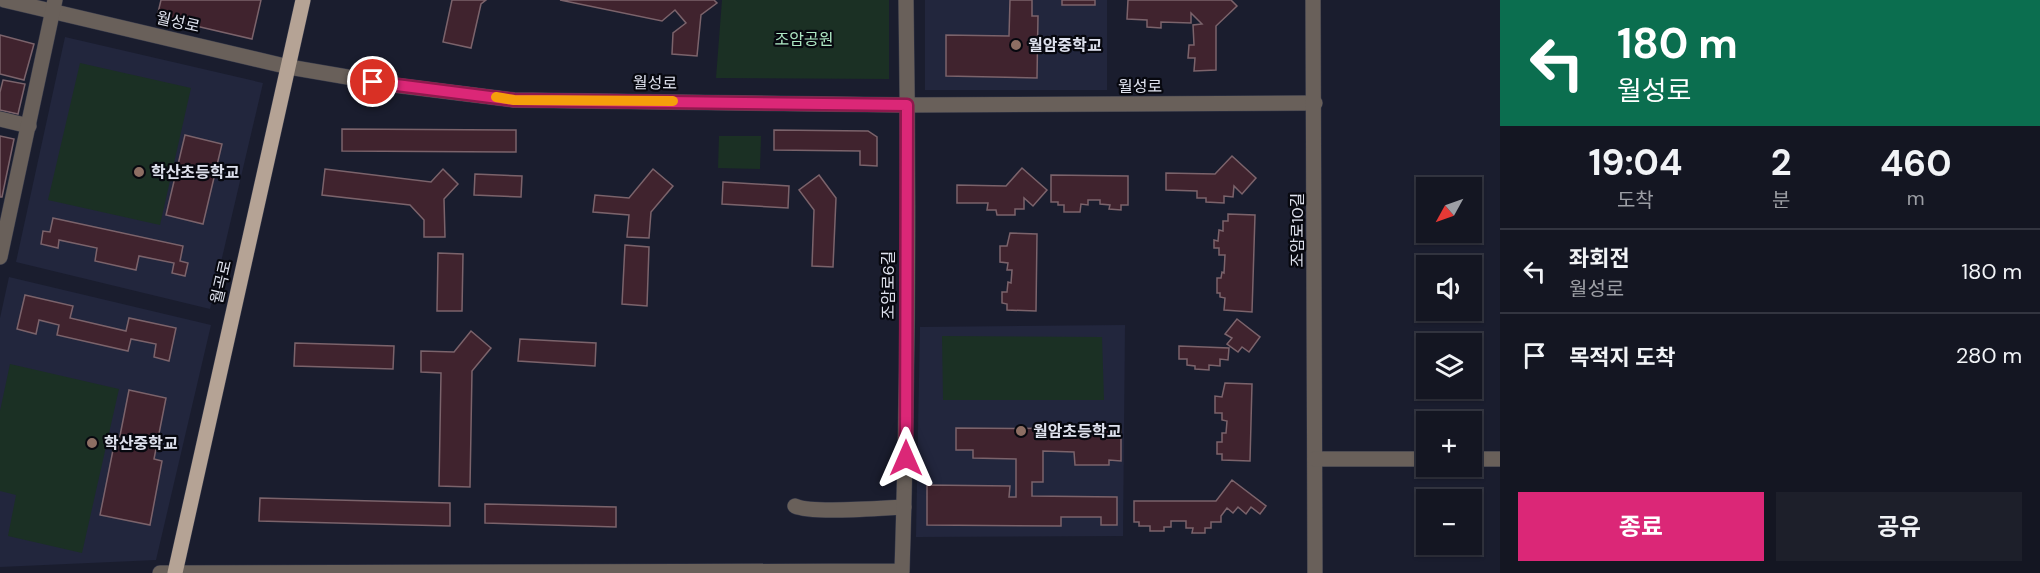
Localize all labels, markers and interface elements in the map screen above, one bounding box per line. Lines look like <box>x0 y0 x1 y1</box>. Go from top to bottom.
street label: 월성로 <box>154 7 202 37</box>
text: 180 m <box>1617 16 1738 71</box>
icon: left <box>1518 24 1596 102</box>
park label: 조암공원 <box>775 29 833 50</box>
place label: 월암중학교 <box>1028 35 1102 56</box>
marker: 월암중학교 <box>1009 38 1023 52</box>
pin <box>347 56 398 107</box>
icon: arrive <box>356 65 389 98</box>
street label: 월성로 <box>633 72 678 94</box>
text: 월성로 <box>1617 73 1692 108</box>
street label: 월성로 <box>1118 76 1162 97</box>
text: 19:04 <box>1588 139 1682 186</box>
text: 2 <box>1771 139 1792 186</box>
text: 460 <box>1880 140 1952 187</box>
place label: 학산초등학교 <box>151 162 240 183</box>
marker: 학산초등학교 <box>132 165 146 179</box>
north arrow <box>1416 177 1482 243</box>
map controls <box>1416 177 1482 555</box>
text: m <box>1907 185 1925 211</box>
text: 도착 <box>1617 187 1654 213</box>
text: 분 <box>1772 187 1790 213</box>
street label: 조암로10길 <box>1287 193 1308 267</box>
text: 좌회전 <box>1569 244 1630 273</box>
street label: 조암로6길 <box>878 251 899 319</box>
button: sound <box>1416 255 1482 321</box>
icon: left <box>1518 255 1551 288</box>
text: 180 m <box>1961 257 2022 286</box>
street label: 월곡로 <box>206 258 236 306</box>
text: 월성로 <box>1569 276 1624 302</box>
button: layers <box>1416 333 1482 399</box>
icon: arrive <box>1518 339 1551 372</box>
text: 280 m <box>1956 341 2022 370</box>
text: 목적지 도착 <box>1569 343 1675 372</box>
button: + <box>1416 411 1482 477</box>
place label: 월암초등학교 <box>1033 421 1122 442</box>
marker: 월암초등학교 <box>1014 424 1028 438</box>
position arrow <box>874 426 938 490</box>
place label: 학산중학교 <box>104 433 178 454</box>
marker: 학산중학교 <box>85 436 99 450</box>
button: − <box>1416 489 1482 555</box>
button: 종료 <box>1518 492 1764 561</box>
button: 공유 <box>1776 492 2022 561</box>

